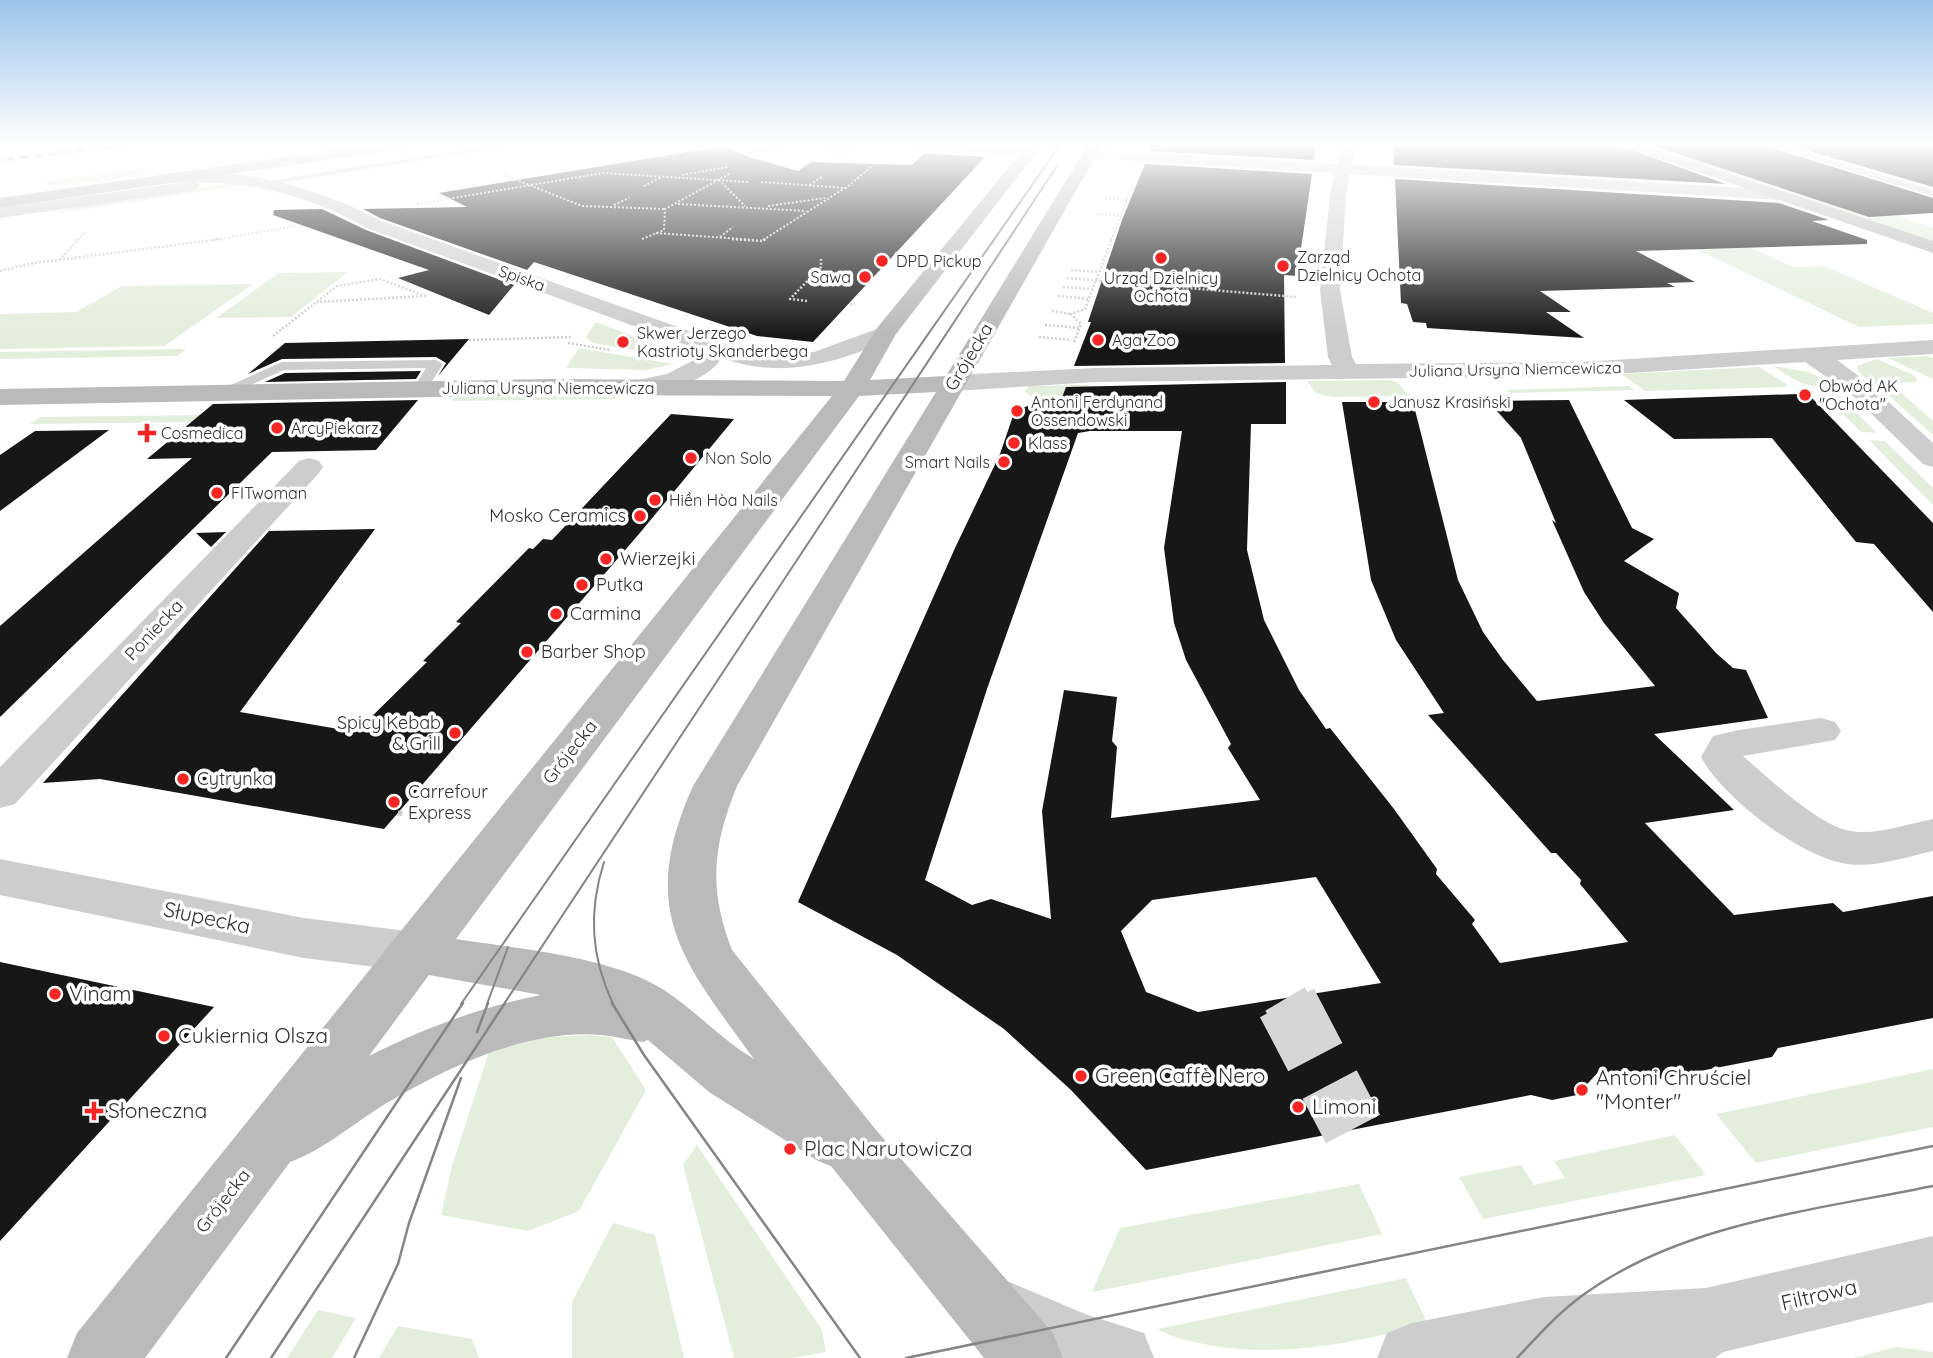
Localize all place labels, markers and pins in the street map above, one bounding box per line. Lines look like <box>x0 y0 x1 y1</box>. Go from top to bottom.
place label: Zarząd Dzielnicy Ochota <box>1297 247 1421 285</box>
marker: Urząd Dzielnicy Ochota <box>1153 250 1169 266</box>
place label: DPD Pickup <box>896 251 981 271</box>
marker: DPD Pickup <box>874 253 890 269</box>
marker: Zarząd Dzielnicy Ochota <box>1275 258 1291 274</box>
place label: Sawa <box>811 267 851 287</box>
place label: Urząd Dzielnicy Ochota <box>1104 268 1218 306</box>
marker: Sawa <box>857 269 873 285</box>
place label: Skwer Jerzego Kastrioty Skanderbega <box>637 323 808 361</box>
place label: Aga Zoo <box>1112 330 1176 350</box>
marker: Aga Zoo <box>1090 332 1106 348</box>
marker: Skwer Jerzego Kastrioty Skanderbega <box>615 334 631 350</box>
place label: Obwód AK "Ochota" <box>1819 376 1898 414</box>
marker: Obwód AK "Ochota" <box>1797 387 1813 403</box>
place label: Antoni Ferdynand Ossendowski <box>1031 392 1163 430</box>
place label: Janusz Krasiński <box>1388 392 1511 412</box>
marker: Janusz Krasiński <box>1366 394 1382 410</box>
marker: Antoni Ferdynand Ossendowski <box>1009 403 1025 419</box>
place label: ArcyPiekarz <box>291 418 379 438</box>
marker: ArcyPiekarz <box>269 420 285 436</box>
place label: Cosmedica <box>161 423 243 443</box>
marker: Cosmedica <box>139 425 155 441</box>
place label: Klass <box>1028 433 1067 453</box>
marker: Klass <box>1006 435 1022 451</box>
place label: Non Solo <box>705 448 772 468</box>
marker: Non Solo <box>683 450 699 466</box>
place label: Smart Nails <box>905 452 990 472</box>
marker: Smart Nails <box>996 454 1012 470</box>
place label: FITwoman <box>231 483 307 503</box>
marker: FITwoman <box>209 485 225 501</box>
place label: Hiền Hòa Nails <box>669 490 778 510</box>
marker: Hiền Hòa Nails <box>647 492 663 508</box>
place label: Mosko Ceramics <box>489 504 626 527</box>
marker: Mosko Ceramics <box>632 508 648 524</box>
place label: Wierzejki <box>620 547 695 570</box>
marker: Wierzejki <box>598 551 614 567</box>
place label: Putka <box>596 573 643 596</box>
marker: Putka <box>574 577 590 593</box>
place label: Carmina <box>570 602 641 625</box>
marker: Carmina <box>548 606 564 622</box>
place label: Barber Shop <box>541 640 646 663</box>
marker: Barber Shop <box>519 644 535 660</box>
place label: Spicy Kebab & Grill <box>337 711 441 755</box>
marker: Spicy Kebab & Grill <box>447 725 463 741</box>
place label: Cytrynka <box>197 767 273 790</box>
marker: Cytrynka <box>175 771 191 787</box>
place label: Carrefour Express <box>408 780 488 824</box>
marker: Carrefour Express <box>386 794 402 810</box>
place label: Vinam <box>69 980 131 1006</box>
marker: Vinam <box>47 986 63 1002</box>
place label: Cukiernia Olsza <box>178 1022 328 1048</box>
marker: Cukiernia Olsza <box>156 1028 172 1044</box>
place label: Green Caffè Nero <box>1095 1062 1265 1088</box>
place label: Antoni Chruściel "Monter" <box>1596 1064 1751 1114</box>
marker: Green Caffè Nero <box>1073 1068 1089 1084</box>
marker: Antoni Chruściel "Monter" <box>1574 1082 1590 1098</box>
place label: Limoni <box>1312 1093 1376 1119</box>
place label: Słoneczna <box>108 1097 207 1123</box>
marker: Limoni <box>1290 1099 1306 1115</box>
marker: Słoneczna <box>86 1103 102 1119</box>
place label: Plac Narutowicza <box>804 1135 972 1161</box>
marker: Plac Narutowicza <box>782 1141 798 1157</box>

